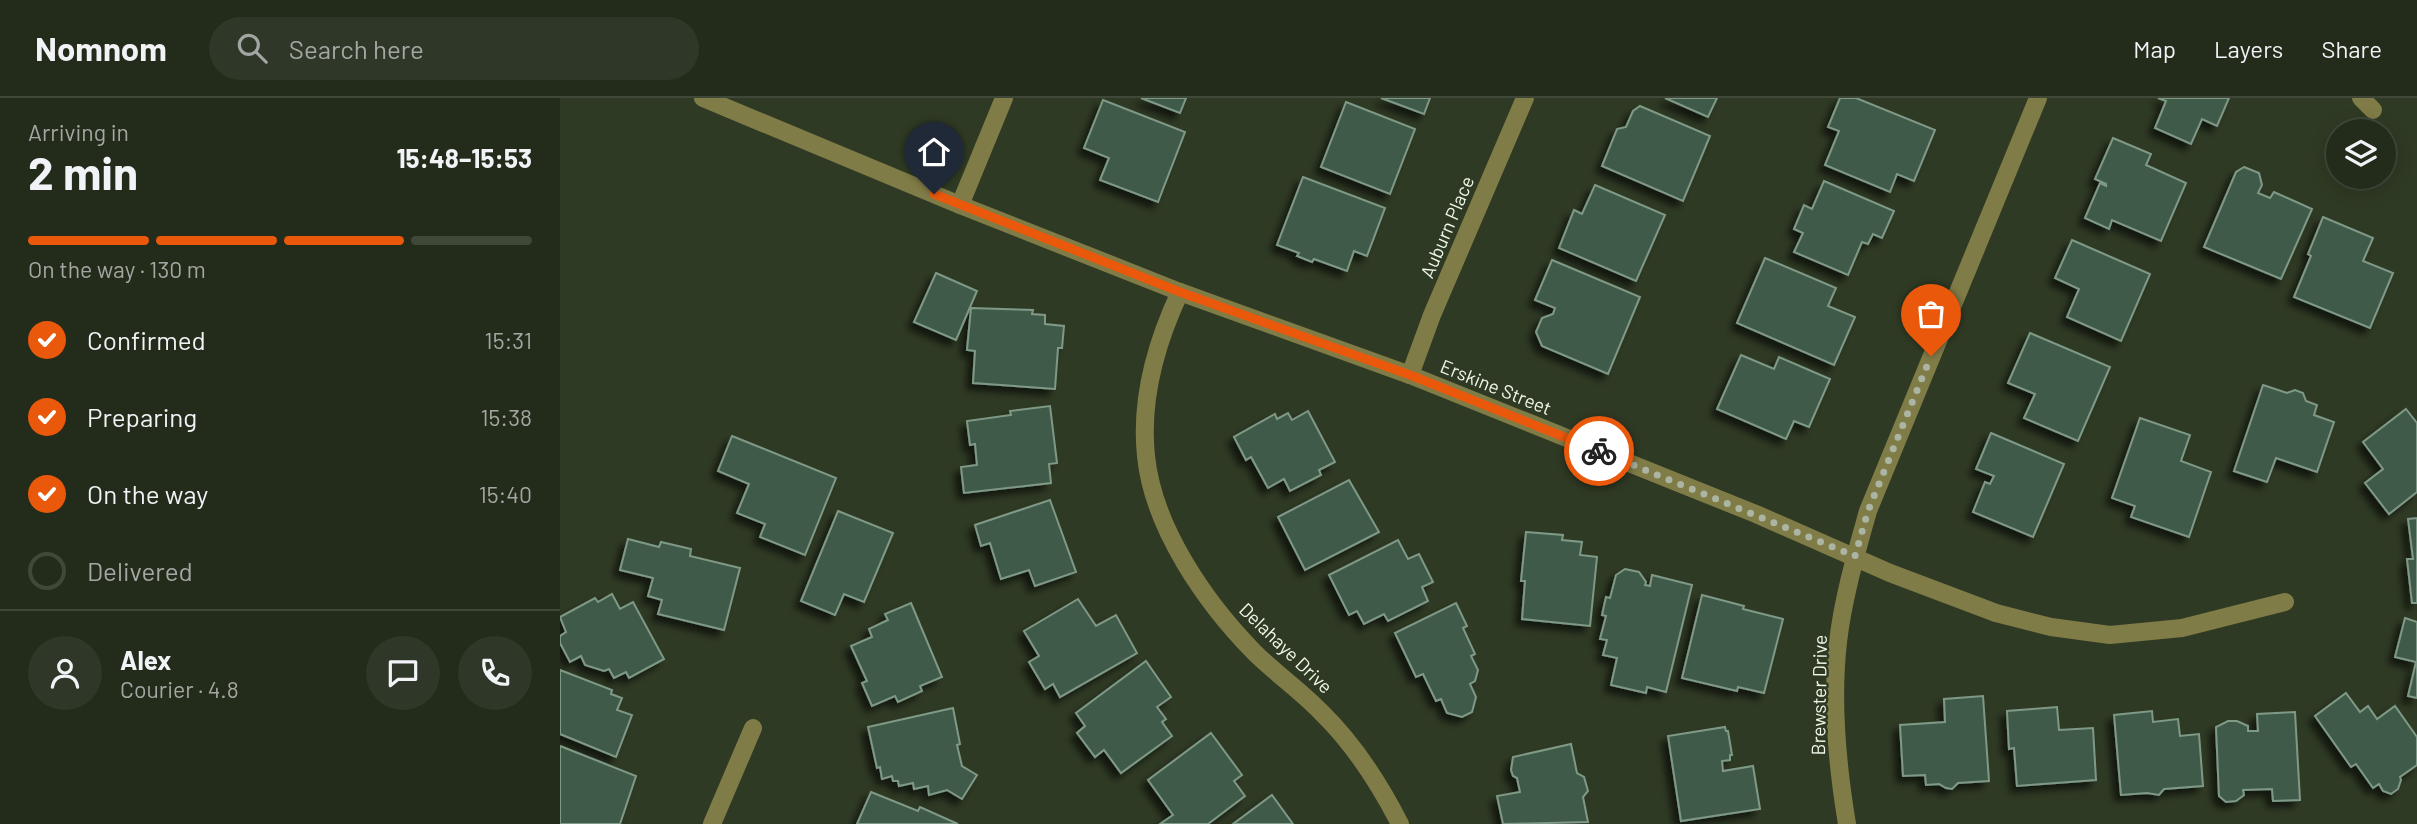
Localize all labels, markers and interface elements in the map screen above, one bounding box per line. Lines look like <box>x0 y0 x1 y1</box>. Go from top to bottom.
search box <box>209 17 699 80</box>
text: Nomnom <box>35 28 167 68</box>
icon: search <box>233 29 271 67</box>
text: Search here <box>289 33 424 64</box>
text: Map <box>2133 34 2176 63</box>
text: Layers <box>2214 34 2283 63</box>
text: Share <box>2321 34 2382 63</box>
text: Arriving in <box>28 118 129 146</box>
map controls <box>2326 119 2396 189</box>
button: layers <box>2326 119 2396 189</box>
pin <box>904 122 964 194</box>
icon: home <box>915 133 953 171</box>
text: 15:48–15:53 <box>396 142 532 173</box>
text: 2 min <box>28 144 138 199</box>
street label: Auburn Place <box>1415 172 1478 281</box>
text: On the way · 130 m <box>28 255 206 283</box>
pin <box>1901 284 1961 356</box>
icon: bag <box>1912 295 1950 333</box>
icon: check <box>28 321 66 359</box>
text: Confirmed <box>87 324 206 355</box>
text: 15:31 <box>485 326 532 354</box>
street label: Erskine Street <box>1437 354 1555 419</box>
icon: check <box>28 398 66 436</box>
text: Preparing <box>87 401 197 432</box>
text: 15:38 <box>481 403 532 431</box>
courier <box>1564 416 1634 486</box>
icon: bike <box>1580 432 1618 470</box>
icon: check <box>28 475 66 513</box>
text: On the way <box>87 478 208 509</box>
text: 15:40 <box>479 480 532 508</box>
text: Delivered <box>87 555 193 586</box>
street label: Delahaye Drive <box>1235 598 1338 698</box>
street label: Brewster Drive <box>1806 634 1831 756</box>
button: person <box>28 636 102 710</box>
button: chat <box>366 636 440 710</box>
button: phone <box>458 636 532 710</box>
text: Alex <box>120 644 171 675</box>
text: Courier · 4.8 <box>120 675 239 703</box>

